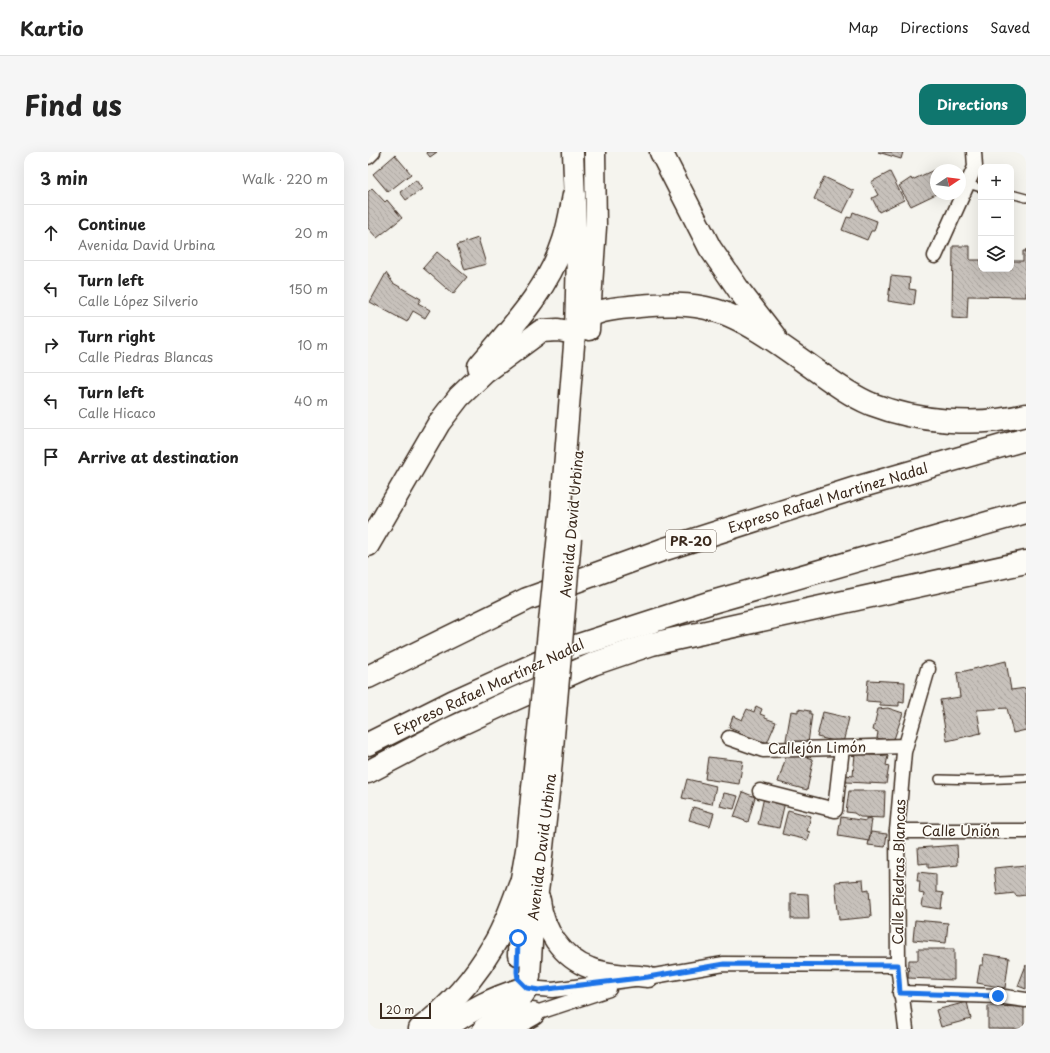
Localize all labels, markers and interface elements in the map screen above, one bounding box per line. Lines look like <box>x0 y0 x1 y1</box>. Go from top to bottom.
text: Kartio <box>20 14 83 42</box>
text: Map <box>848 17 878 38</box>
text: Directions <box>900 17 968 38</box>
text: Saved <box>990 17 1030 38</box>
text: Find us <box>24 83 122 126</box>
button: Directions <box>919 84 1026 125</box>
north arrow <box>930 164 966 200</box>
map controls <box>978 164 1014 272</box>
button: + <box>978 164 1014 200</box>
text: 3 min <box>40 165 88 191</box>
text: Walk · 220 m <box>242 169 328 188</box>
button: − <box>978 200 1014 236</box>
text: Continue <box>78 212 146 235</box>
icon: ahead <box>40 222 62 244</box>
text: 20 m <box>294 223 328 242</box>
text: Avenida David Urbina <box>78 235 215 254</box>
button: layers <box>978 236 1014 272</box>
text: Turn left <box>78 268 144 291</box>
icon: left <box>40 278 62 300</box>
text: 150 m <box>289 279 328 298</box>
text: Calle López Silverio <box>78 291 198 310</box>
text: Turn right <box>78 324 155 347</box>
icon: right <box>40 334 62 356</box>
text: 10 m <box>298 335 328 354</box>
text: Calle Piedras Blancas <box>78 347 213 366</box>
text: Turn left <box>78 380 144 403</box>
icon: left <box>40 390 62 412</box>
text: 40 m <box>294 391 328 410</box>
text: Calle Hicaco <box>78 403 156 422</box>
text: Arrive at destination <box>78 445 239 468</box>
icon: arrive <box>40 446 62 468</box>
street label: Avenida David Urbina <box>555 449 588 598</box>
street label: Expreso Rafael Martínez Nadal <box>725 457 930 538</box>
road number: PR-20 <box>666 530 716 552</box>
street label: Expreso Rafael Martínez Nadal <box>390 633 588 740</box>
street label: Callejón Limón <box>768 736 866 759</box>
street label: Avenida David Urbina <box>522 772 561 922</box>
street label: Calle Piedras Blancas <box>887 799 910 945</box>
street label: Calle Unión <box>922 820 1000 841</box>
route start <box>509 929 527 947</box>
route end <box>989 987 1007 1005</box>
scale bar <box>380 1001 431 1020</box>
text: 20 m <box>386 1001 414 1018</box>

